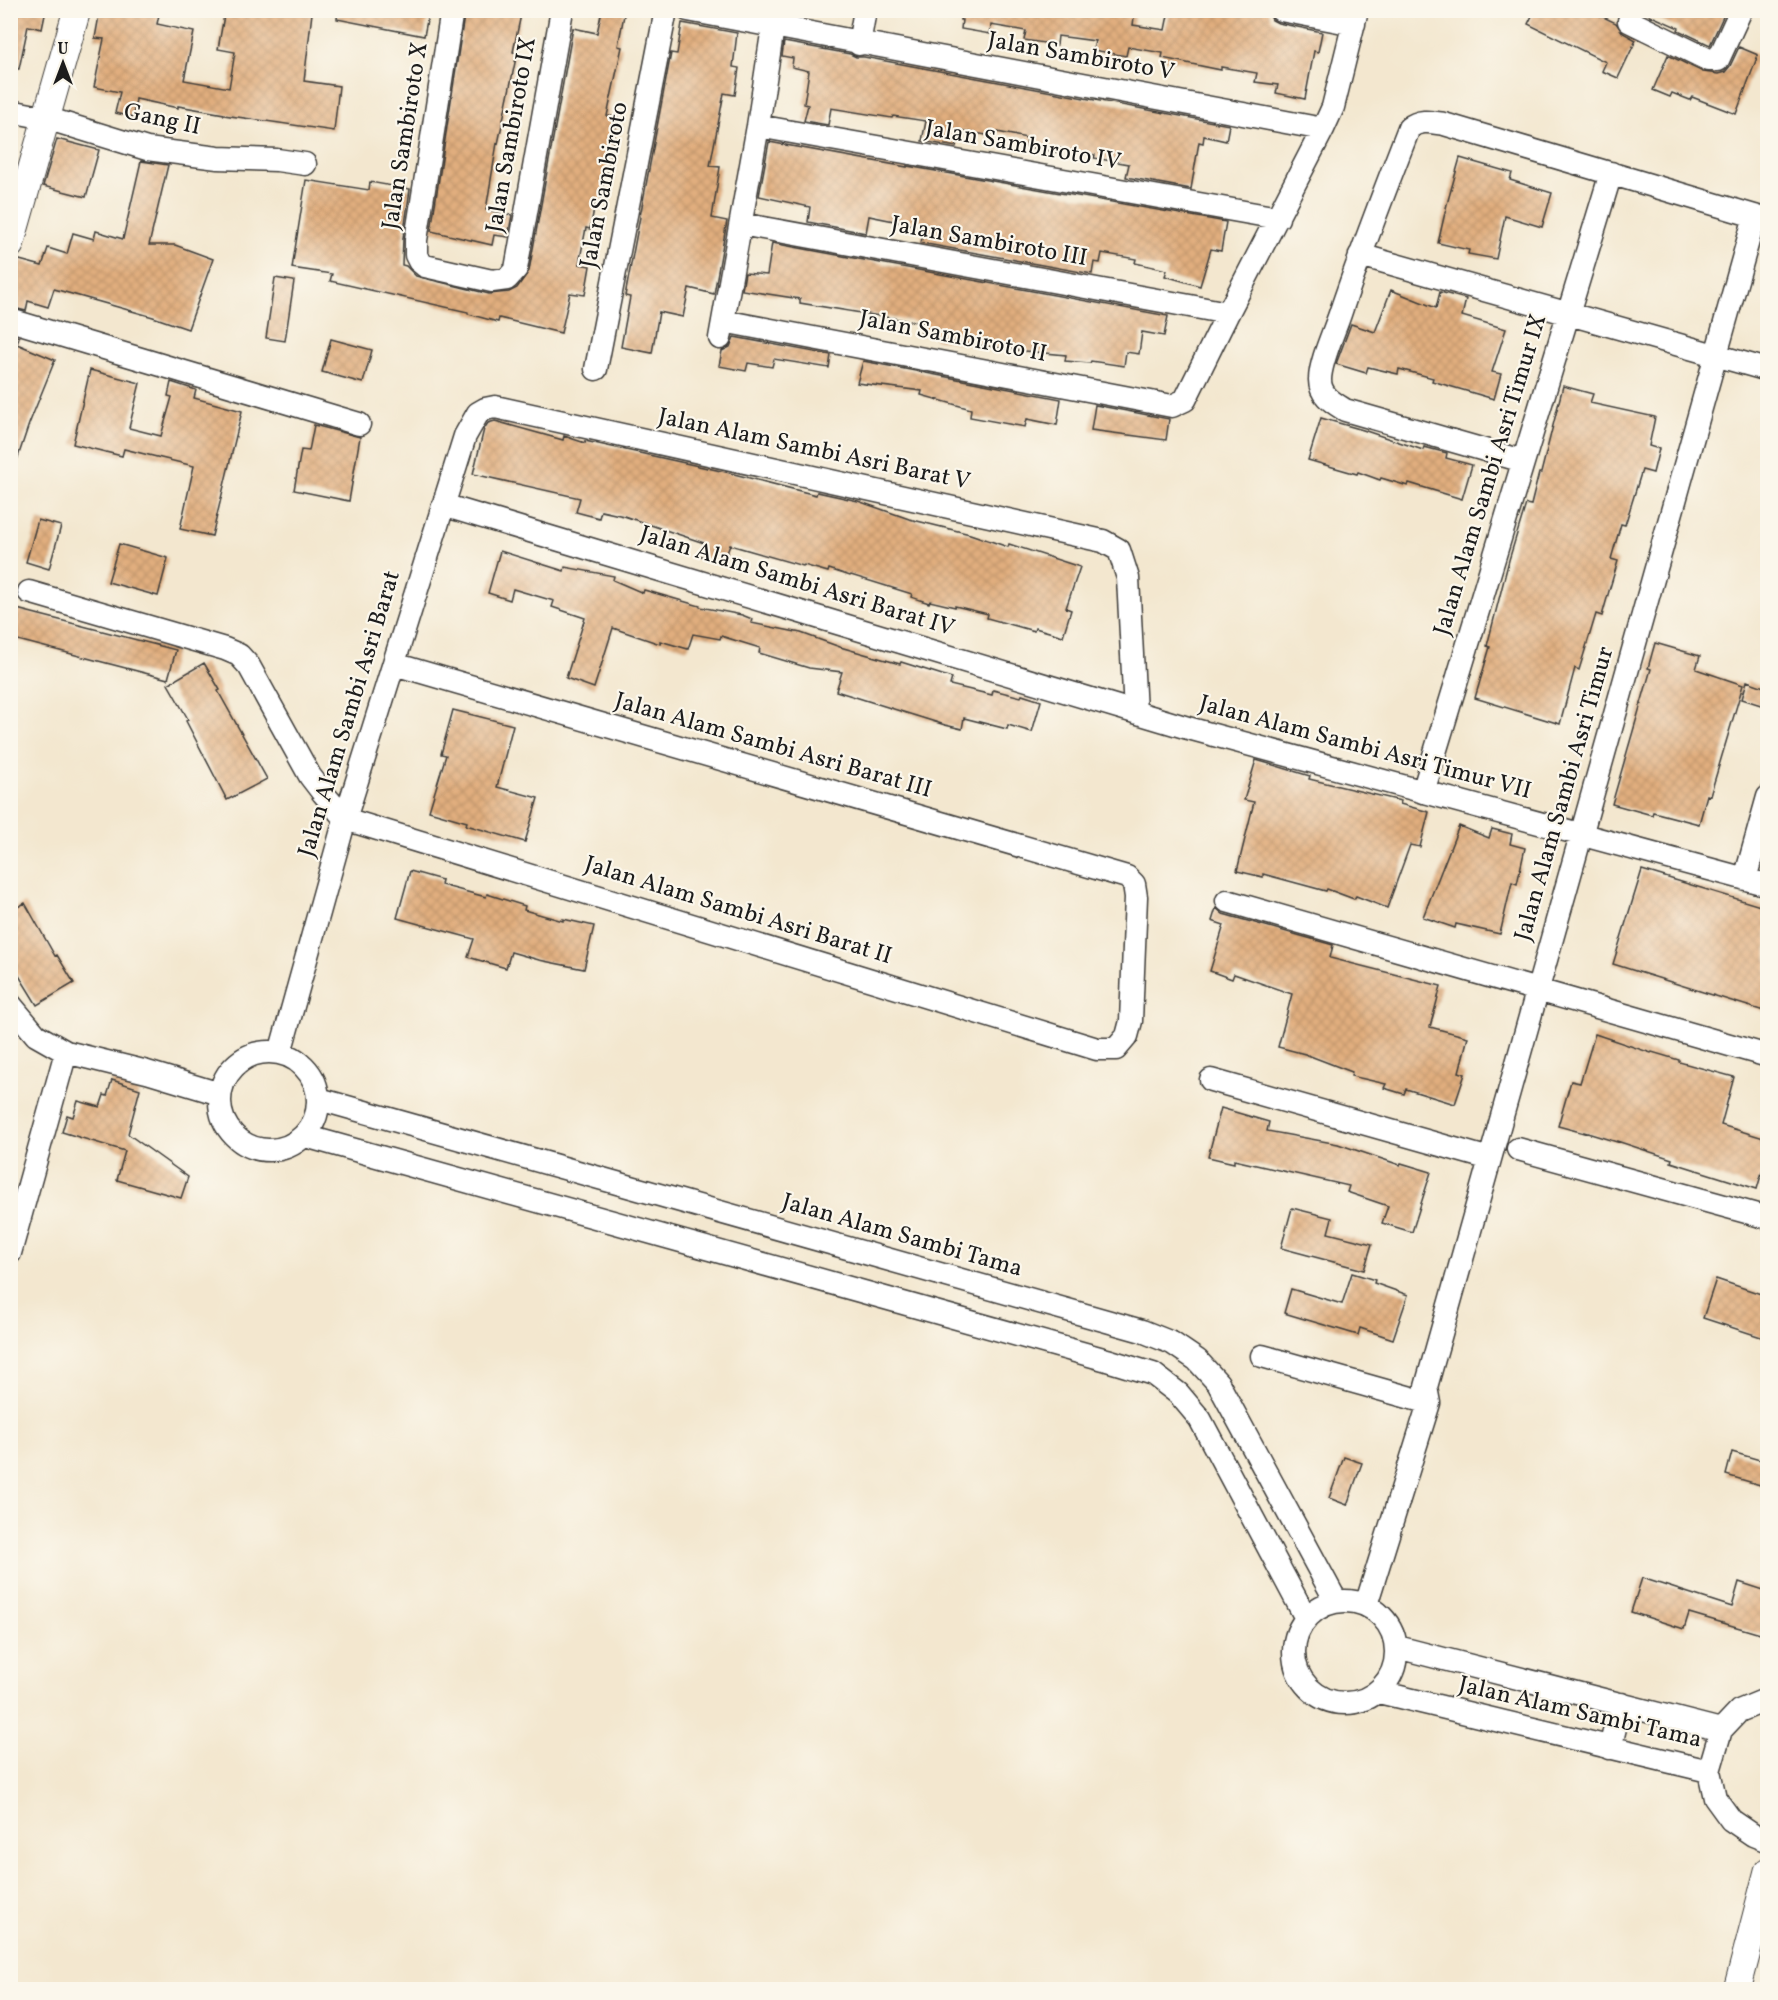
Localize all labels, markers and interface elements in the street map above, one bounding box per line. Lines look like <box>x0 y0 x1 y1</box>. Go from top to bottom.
street label: Jalan Sambiroto V <box>985 24 1177 90</box>
north arrow <box>33 33 93 93</box>
street label: Jalan Sambiroto IX <box>478 35 546 235</box>
text: U <box>58 39 69 61</box>
street label: Jalan Sambiroto X <box>374 40 438 232</box>
street label: Gang II <box>120 95 204 145</box>
street label: Jalan Sambiroto <box>572 99 638 271</box>
street label: Jalan Sambiroto IV <box>922 112 1124 180</box>
street label: Jalan Sambiroto III <box>888 208 1090 276</box>
street label: Jalan Sambiroto II <box>856 302 1050 372</box>
street label: Jalan Alam Sambi Asri Timur IX <box>1426 310 1556 640</box>
street label: Jalan Alam Sambi Asri Barat V <box>655 400 973 500</box>
street label: Jalan Alam Sambi Asri Barat IV <box>635 518 959 646</box>
street label: Jalan Alam Sambi Asri Barat <box>290 567 410 861</box>
street label: Jalan Alam Sambi Asri Timur <box>1507 643 1623 945</box>
street label: Jalan Alam Sambi Asri Barat III <box>611 684 935 808</box>
street label: Jalan Alam Sambi Asri Timur VII <box>1195 687 1535 809</box>
street label: Jalan Alam Sambi Asri Barat II <box>580 848 896 974</box>
street label: Jalan Alam Sambi Tama <box>778 1185 1026 1287</box>
street label: Jalan Alam Sambi Tama <box>1455 1668 1705 1758</box>

